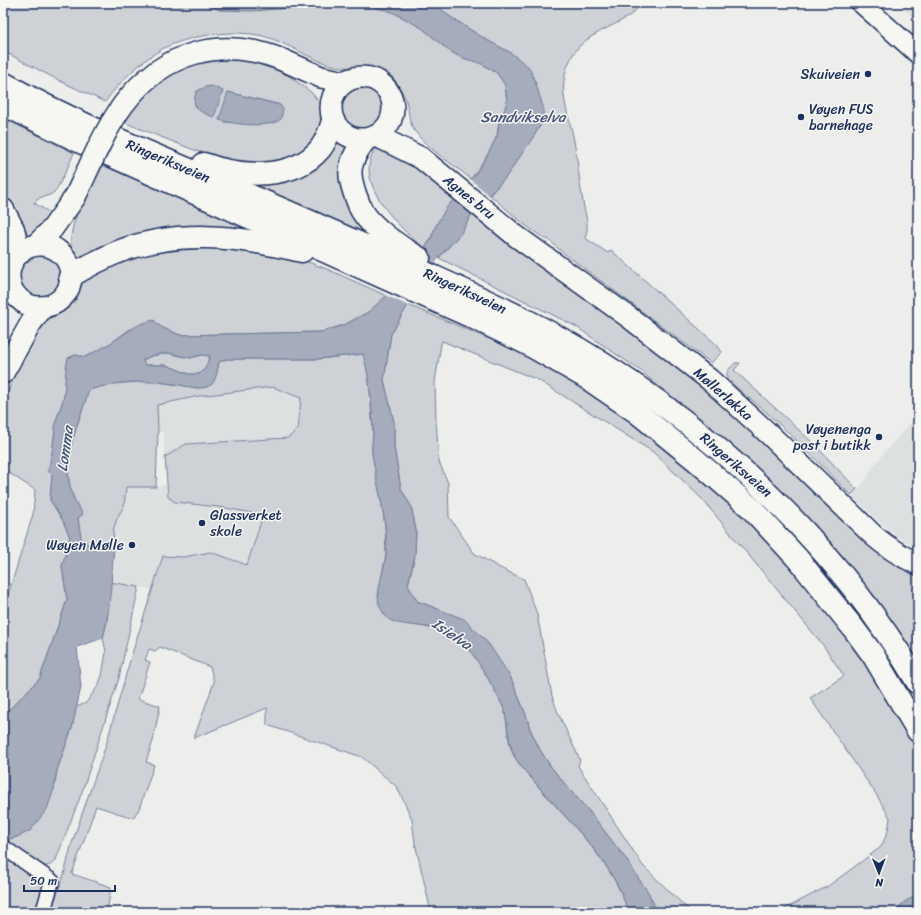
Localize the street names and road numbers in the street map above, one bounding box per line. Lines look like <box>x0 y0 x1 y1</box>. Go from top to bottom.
street label: Ringeriksveien <box>122 132 214 190</box>
street label: Agnes bru <box>437 167 501 226</box>
street label: Ringeriksveien <box>419 261 511 321</box>
street label: Møllerløkka <box>687 361 759 428</box>
street label: Ringeriksveien <box>694 426 778 504</box>

